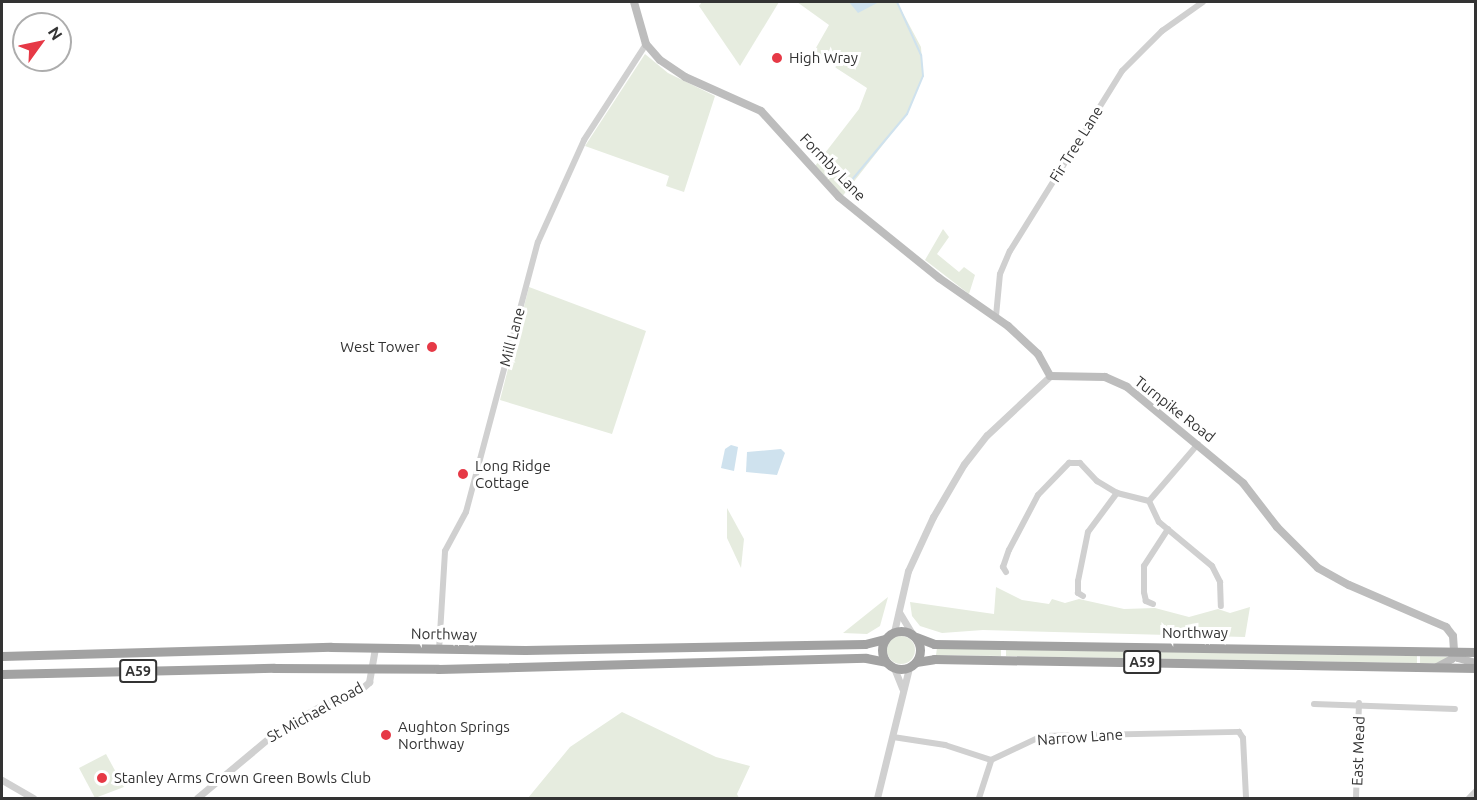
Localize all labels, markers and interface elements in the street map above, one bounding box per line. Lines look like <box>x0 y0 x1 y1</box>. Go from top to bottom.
north arrow <box>12 12 72 72</box>
text: N <box>45 23 66 43</box>
place label: High Wray <box>789 49 858 67</box>
marker: High Wray <box>770 51 784 65</box>
street label: Fir Tree Lane <box>1045 103 1107 185</box>
street label: Formby Lane <box>796 129 870 205</box>
street label: Mill Lane <box>496 306 528 368</box>
place label: West Tower <box>340 338 420 356</box>
marker: West Tower <box>425 340 439 354</box>
street label: Turnpike Road <box>1131 372 1219 446</box>
place label: Long Ridge Cottage <box>475 456 551 491</box>
marker: Long Ridge Cottage <box>456 467 470 481</box>
street label: Northway <box>411 624 477 644</box>
street label: Northway <box>1162 624 1228 642</box>
road number: A59 <box>1122 651 1162 673</box>
road number: A59 <box>118 660 158 682</box>
street label: St Michael Road <box>264 678 366 746</box>
street label: East Mead <box>1348 716 1368 786</box>
place label: Aughton Springs Northway <box>398 717 510 752</box>
street label: Narrow Lane <box>1037 725 1123 749</box>
marker: Aughton Springs Northway <box>379 728 393 742</box>
place label: Stanley Arms Crown Green Bowls Club <box>114 769 371 787</box>
marker: Stanley Arms Crown Green Bowls Club <box>95 771 109 785</box>

